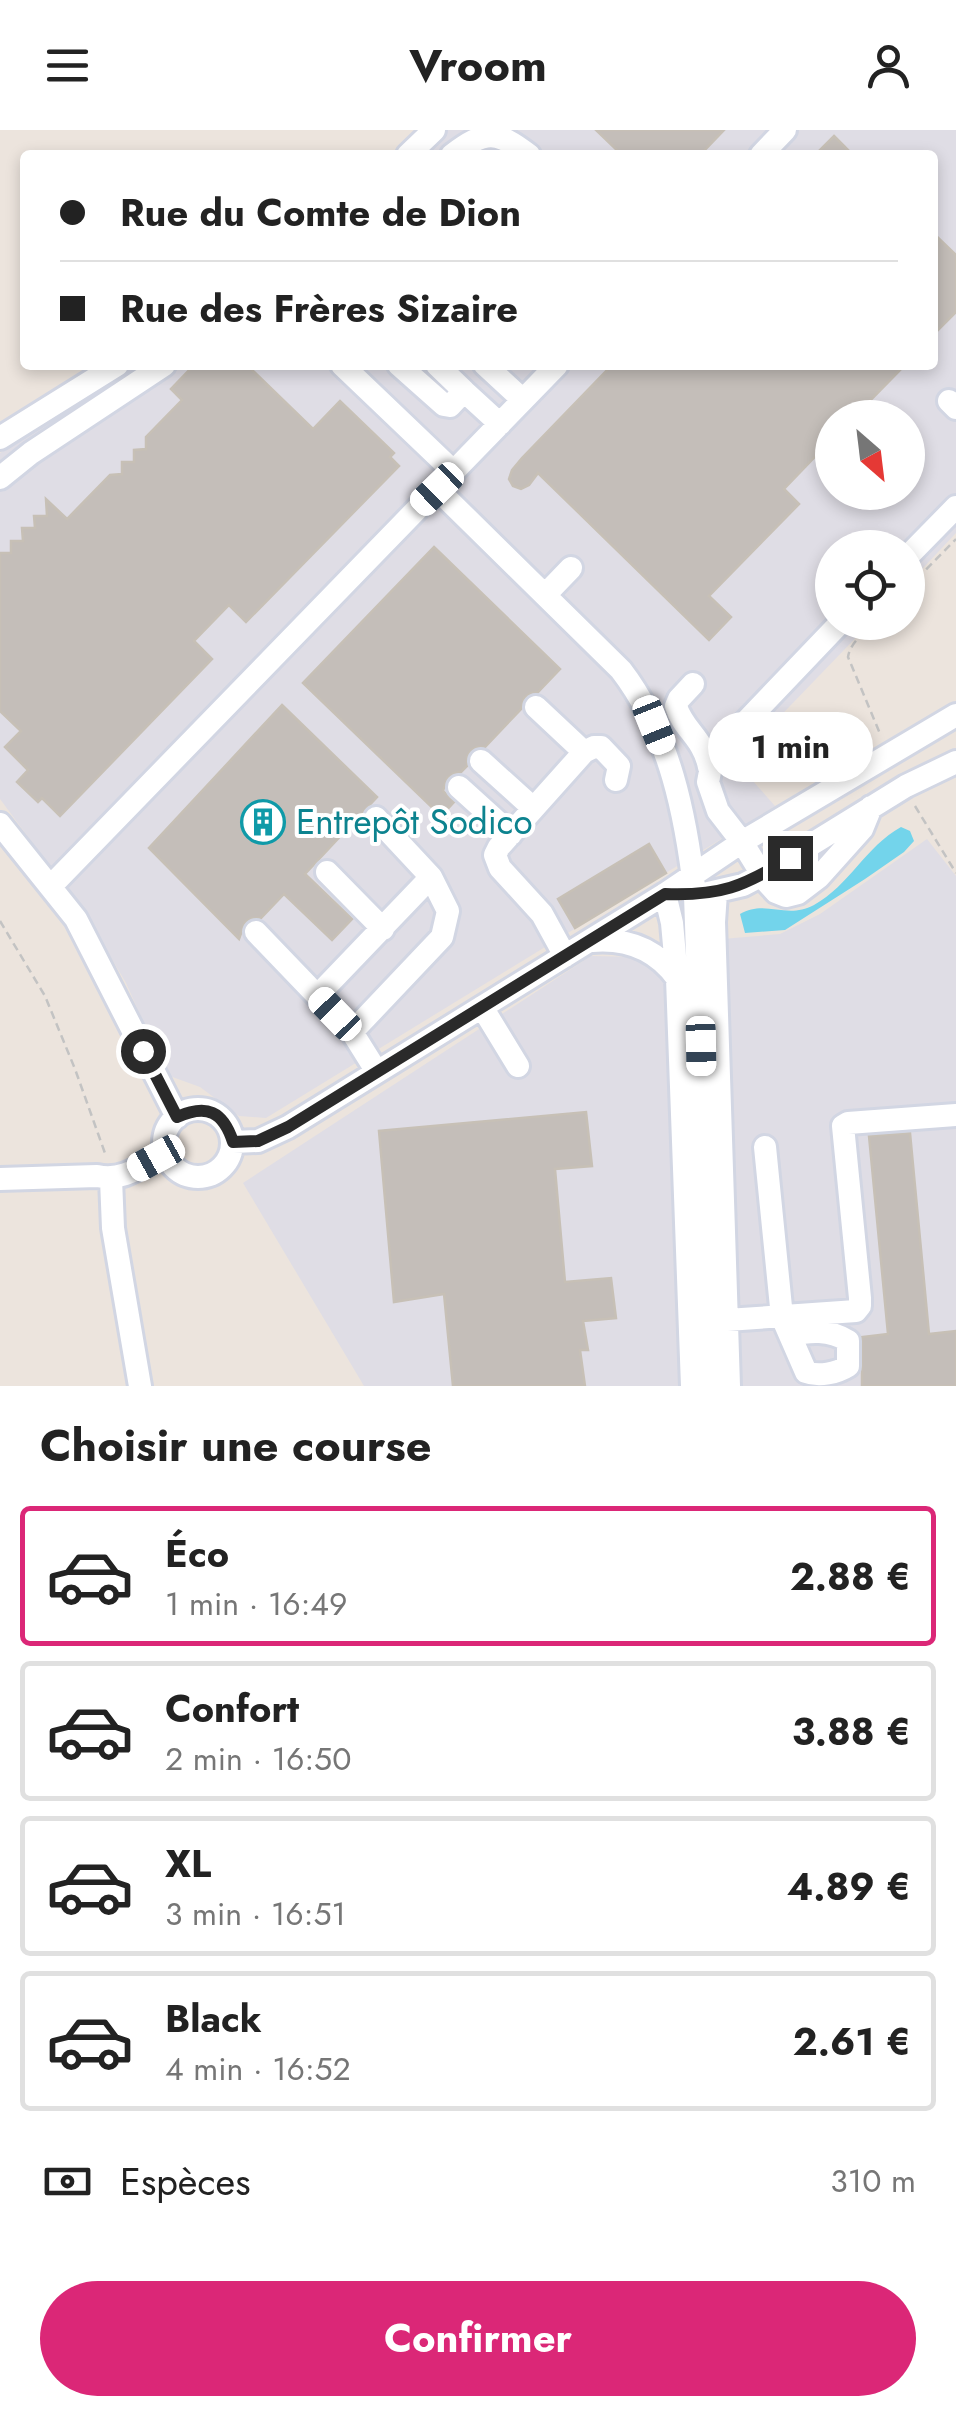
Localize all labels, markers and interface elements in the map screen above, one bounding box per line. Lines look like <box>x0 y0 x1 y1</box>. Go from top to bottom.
text: Vroom <box>409 33 547 98</box>
icon: menu <box>40 38 95 93</box>
icon: person <box>861 38 916 93</box>
text: Rue du Comte de Dion <box>120 185 521 240</box>
text: Rue des Frères Sizaire <box>120 281 518 336</box>
north arrow <box>815 400 925 510</box>
map controls <box>815 400 925 640</box>
car <box>405 457 469 521</box>
button: locate <box>815 530 925 640</box>
car <box>629 692 679 758</box>
callout: 1 min <box>708 713 872 783</box>
text: 1 min <box>751 724 830 770</box>
place label: Entrepôt Sodico <box>296 797 533 847</box>
building icon: Entrepôt Sodico <box>240 799 286 845</box>
route end <box>768 836 813 881</box>
car <box>303 982 367 1046</box>
car <box>685 1016 717 1076</box>
route start <box>121 1029 166 1074</box>
car <box>122 1130 190 1186</box>
text: Choisir une course <box>40 1413 432 1478</box>
text: Éco <box>165 1526 229 1581</box>
icon: car <box>45 1531 135 1621</box>
text: 2.88 € <box>790 1549 911 1604</box>
text: 1 min · 16:49 <box>165 1581 347 1627</box>
text: Confort <box>165 1681 299 1736</box>
icon: car <box>45 1686 135 1776</box>
text: 3.88 € <box>792 1704 911 1759</box>
text: 2 min · 16:50 <box>165 1736 351 1782</box>
text: XL <box>165 1836 211 1891</box>
icon: car <box>45 1841 135 1931</box>
text: 4.89 € <box>787 1859 911 1914</box>
text: 3 min · 16:51 <box>165 1891 346 1937</box>
text: Black <box>165 1991 262 2046</box>
icon: car <box>45 1996 135 2086</box>
text: 2.61 € <box>793 2014 911 2069</box>
text: 4 min · 16:52 <box>165 2046 351 2092</box>
icon: cash <box>40 2154 95 2209</box>
text: Espèces <box>120 2154 251 2209</box>
text: 310 m <box>830 2158 916 2204</box>
button: Confirmer <box>40 2281 916 2396</box>

